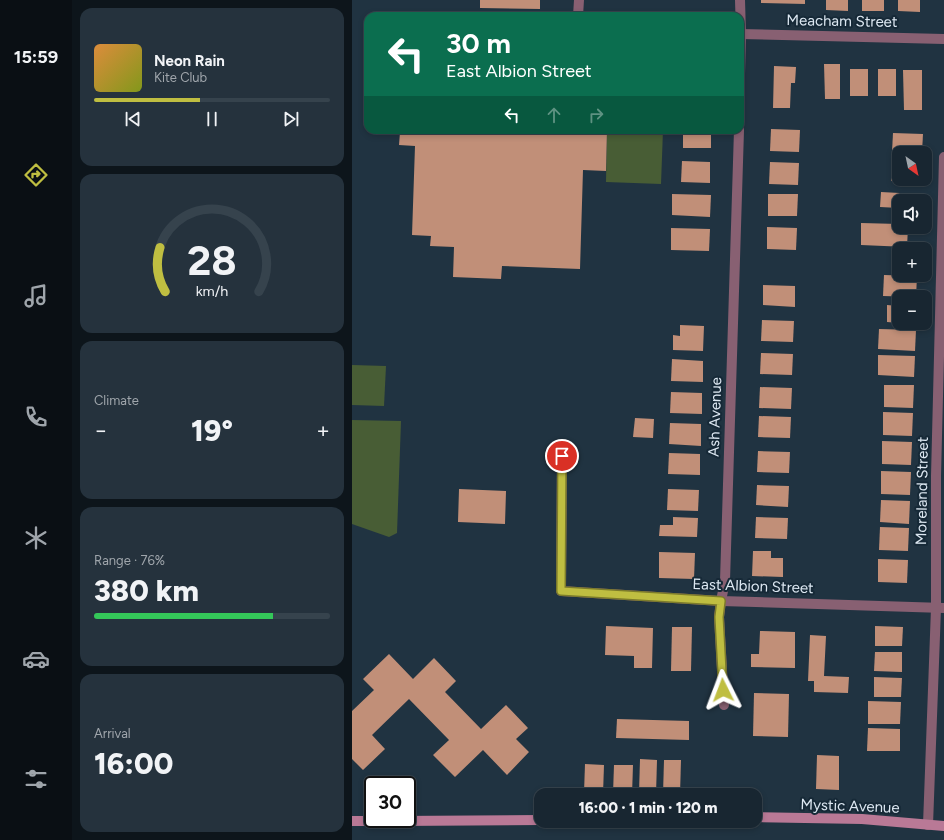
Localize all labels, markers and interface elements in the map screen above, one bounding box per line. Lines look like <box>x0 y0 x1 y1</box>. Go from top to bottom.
street label: Meacham Street <box>786 11 898 31</box>
text: 30 m <box>446 26 511 60</box>
icon: left <box>380 28 432 80</box>
text: 15:59 <box>14 46 58 68</box>
text: Neon Rain <box>154 52 225 70</box>
text: East Albion Street <box>446 60 592 82</box>
text: Kite Club <box>154 70 207 85</box>
icon: left <box>501 104 523 126</box>
icon: ahead <box>543 104 565 126</box>
icon: right <box>585 104 607 126</box>
icon: previous <box>122 108 144 130</box>
icon: pause <box>201 108 223 130</box>
icon: next <box>280 108 302 130</box>
north arrow <box>892 146 932 186</box>
map controls <box>892 146 932 330</box>
icon: directions <box>22 161 50 189</box>
button: sound <box>892 194 932 234</box>
text: 28 <box>187 234 237 284</box>
button: + <box>892 242 932 282</box>
text: km/h <box>196 281 228 299</box>
icon: music <box>22 282 50 310</box>
button: − <box>892 290 932 330</box>
street label: Ash Avenue <box>705 377 725 457</box>
text: Climate <box>94 393 139 408</box>
icon: phone <box>22 403 50 431</box>
text: 19° <box>191 412 233 449</box>
text: − <box>94 417 108 444</box>
text: + <box>316 417 330 444</box>
street label: Moreland Street <box>912 436 932 545</box>
pin <box>545 439 579 473</box>
icon: arrive <box>551 445 573 467</box>
icon: climate <box>22 524 50 552</box>
text: Range · 76% <box>94 553 165 568</box>
text: 380 km <box>94 572 199 609</box>
street label: East Albion Street <box>692 575 814 597</box>
icon: car <box>22 645 50 673</box>
position arrow <box>702 669 744 711</box>
text: Arrival <box>94 726 131 741</box>
text: 16:00 <box>94 745 173 782</box>
icon: filters <box>22 765 50 793</box>
speed limit sign: 30 <box>364 776 416 828</box>
street label: Mystic Avenue <box>800 795 900 817</box>
text: 16:00 · 1 min · 120 m <box>578 799 718 817</box>

